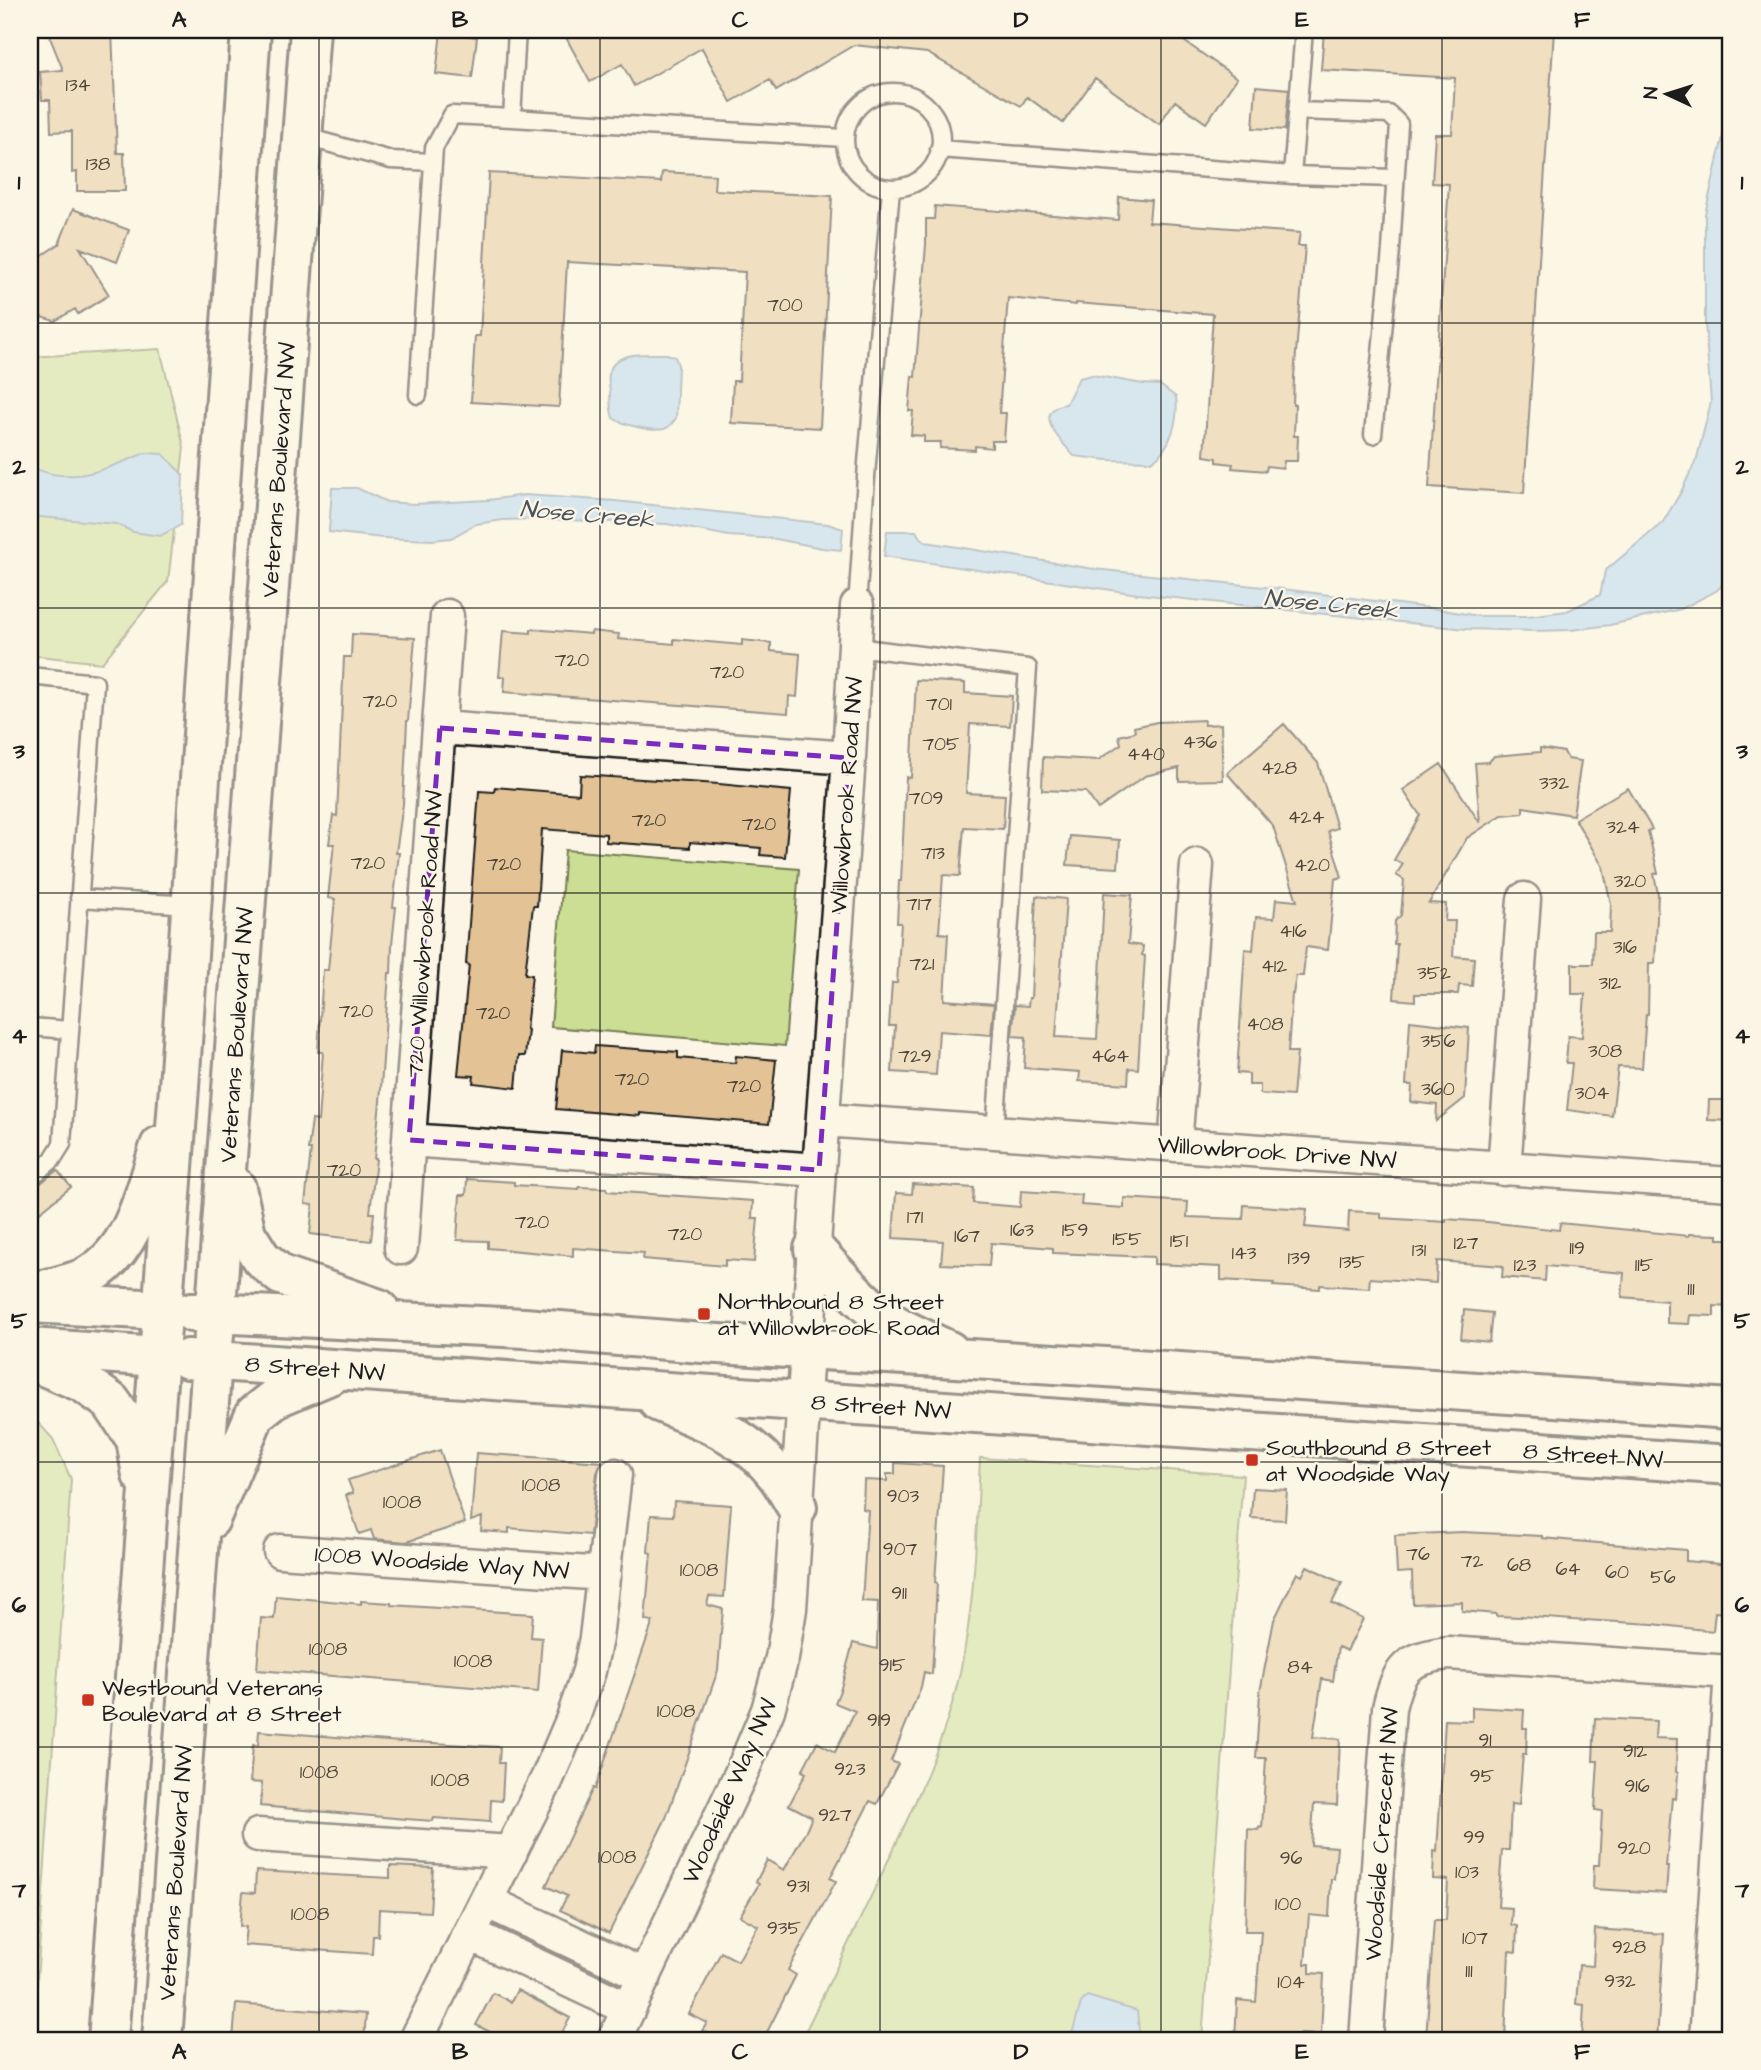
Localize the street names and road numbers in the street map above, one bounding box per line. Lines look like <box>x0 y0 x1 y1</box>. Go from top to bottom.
street label: Veterans Boulevard NW <box>254 341 304 599</box>
street label: Willowbrook Road NW <box>823 675 871 914</box>
street label: 720 Willowbrook Road NW <box>399 789 451 1079</box>
street label: Veterans Boulevard NW <box>212 906 262 1164</box>
street label: Willowbrook Drive NW <box>1156 1129 1398 1177</box>
street label: 8 Street NW <box>244 1348 386 1390</box>
street label: 8 Street NW <box>810 1386 952 1428</box>
street label: 8 Street NW <box>1522 1435 1664 1477</box>
street label: 1008 Woodside Way NW <box>314 1538 571 1589</box>
street label: Woodside Way NW <box>675 1694 786 1889</box>
street label: Woodside Crescent NW <box>1357 1706 1407 1962</box>
street label: Veterans Boulevard NW <box>151 1744 201 2002</box>

